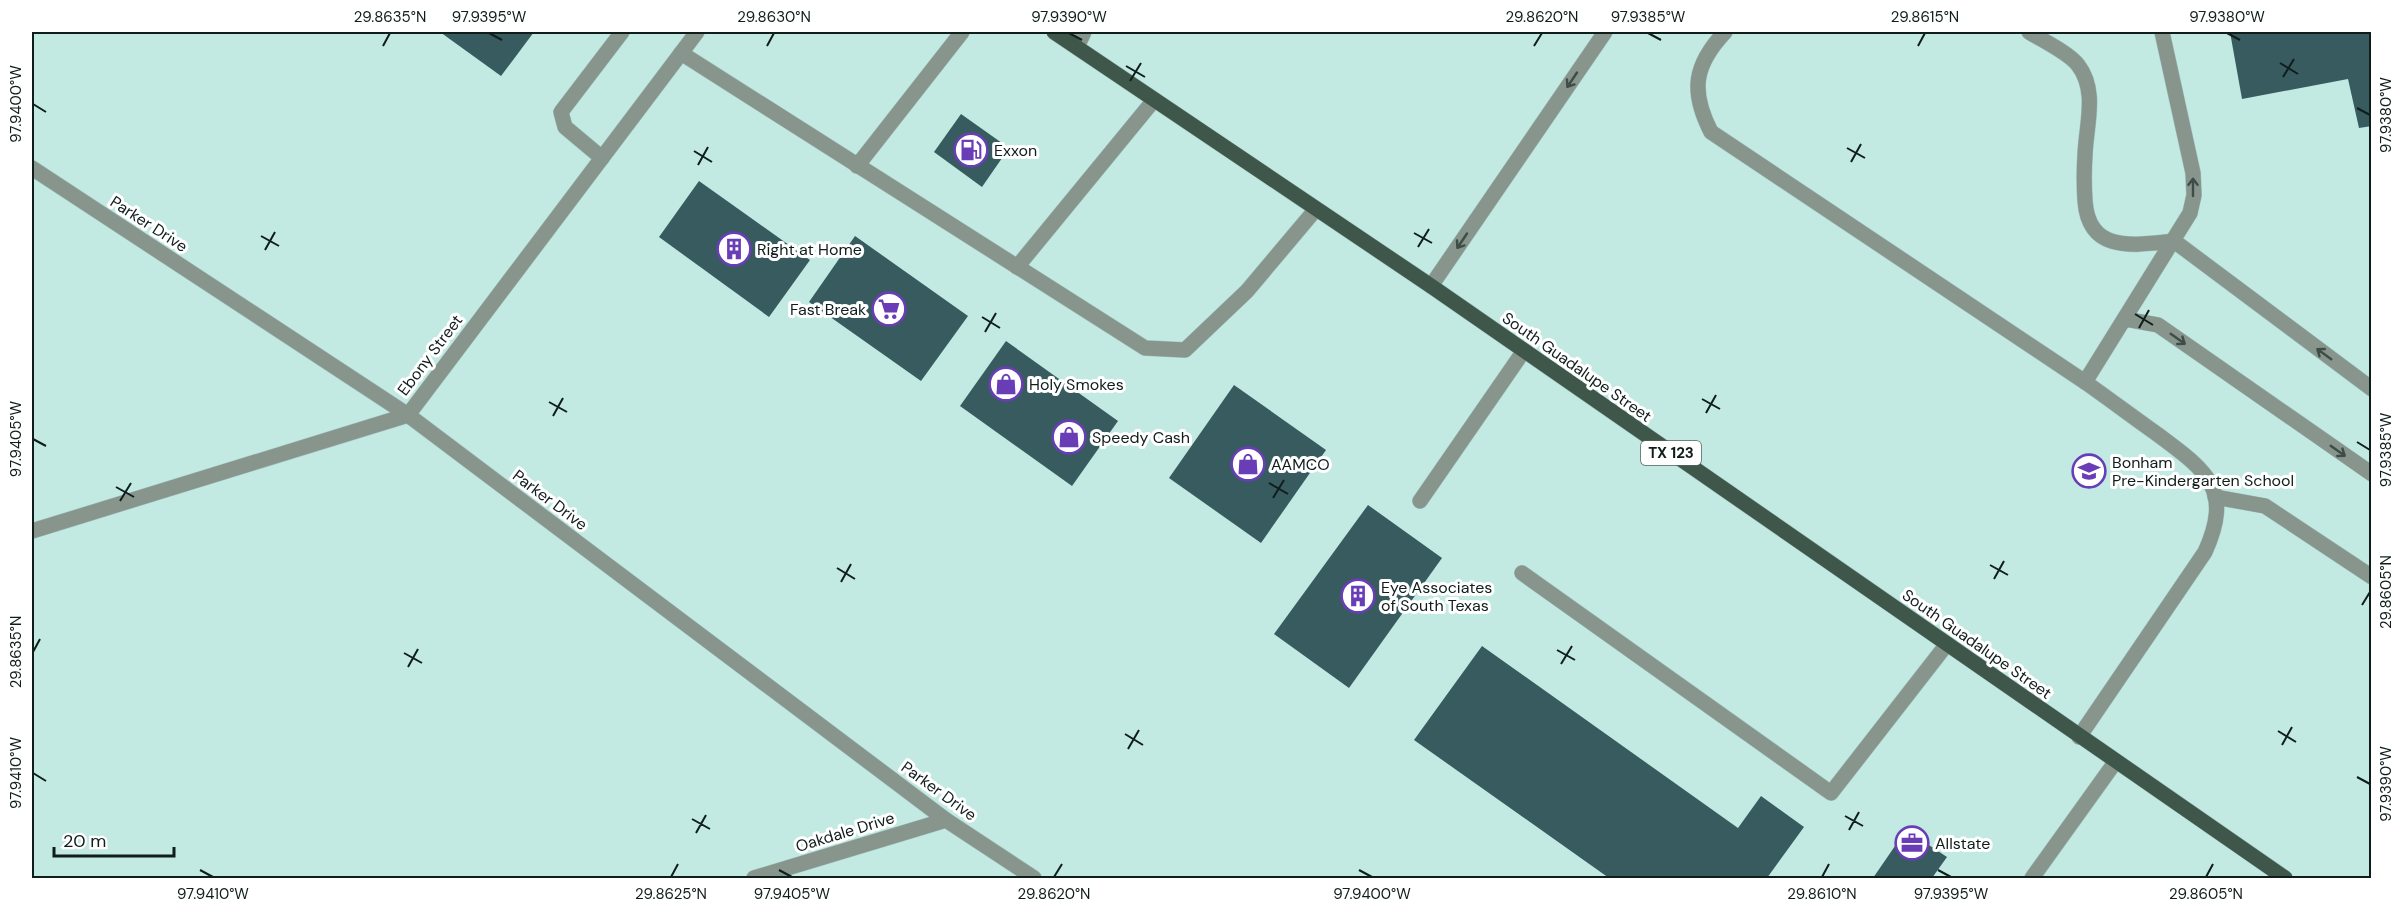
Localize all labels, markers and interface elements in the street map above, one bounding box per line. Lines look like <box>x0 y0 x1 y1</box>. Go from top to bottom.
text: 29.8635°N <box>354 7 426 27</box>
text: 97.9395°W <box>452 7 527 27</box>
text: 29.8630°N <box>737 7 811 27</box>
text: 97.9390°W <box>1031 7 1107 27</box>
text: 29.8620°N <box>1506 7 1578 27</box>
text: 97.9385°W <box>1611 7 1686 27</box>
text: 29.8615°N <box>1891 7 1959 27</box>
text: 97.9380°W <box>2189 7 2265 27</box>
text: 97.9400°W <box>6 65 26 143</box>
one-way arrow <box>1566 71 1578 87</box>
text: 97.9380°W <box>2376 77 2396 153</box>
fuel station icon: Exxon <box>953 132 989 168</box>
place label: Exxon <box>994 140 1037 161</box>
one-way arrow <box>2187 178 2199 198</box>
street label: Parker Drive <box>106 191 192 257</box>
building icon: Right at Home <box>716 231 752 267</box>
one-way arrow <box>1456 232 1468 248</box>
place label: Right at Home <box>757 239 862 260</box>
supermarket icon: Fast Break <box>871 291 907 327</box>
place label: Fast Break <box>790 299 866 320</box>
street label: South Guadalupe Street <box>1498 307 1656 427</box>
street label: Ebony Street <box>393 310 467 400</box>
one-way arrow <box>2170 333 2186 345</box>
one-way arrow <box>2317 348 2333 361</box>
shop icon: Holy Smokes <box>988 366 1024 402</box>
place label: Holy Smokes <box>1029 374 1124 395</box>
text: 97.9405°W <box>6 400 26 477</box>
text: 97.9385°W <box>2376 412 2396 487</box>
shop icon: Speedy Cash <box>1051 419 1087 455</box>
place label: Speedy Cash <box>1092 427 1190 448</box>
road number: TX 123 <box>1641 441 1701 465</box>
one-way arrow <box>2329 445 2346 457</box>
shop icon: AAMCO <box>1230 446 1266 482</box>
place label: Bonham Pre-Kindergarten School <box>2112 452 2294 491</box>
school or university icon: Bonham Pre-Kindergarten School <box>2071 453 2107 489</box>
place label: AAMCO <box>1271 454 1330 475</box>
street label: Parker Drive <box>508 465 592 535</box>
text: 29.8605°N <box>2376 555 2396 629</box>
place label: Eye Associates of South Texas <box>1381 577 1492 616</box>
building icon: Eye Associates of South Texas <box>1340 578 1376 614</box>
street label: South Guadalupe Street <box>1898 584 2056 704</box>
text: 29.8635°N <box>6 616 26 688</box>
text: 97.9410°W <box>6 737 26 809</box>
text: 97.9390°W <box>2376 746 2396 822</box>
street label: Parker Drive <box>897 757 981 825</box>
street label: Oakdale Drive <box>793 807 897 857</box>
scale bar <box>54 820 174 858</box>
office icon: Allstate <box>1894 825 1930 861</box>
text: 20 m <box>63 829 106 853</box>
place label: Allstate <box>1935 833 1990 854</box>
text: 97.9410°W <box>177 884 249 904</box>
text: 29.8625°N <box>635 884 707 904</box>
text: 97.9405°W <box>754 884 831 904</box>
text: 29.8620°N <box>1018 884 1090 904</box>
text: 97.9400°W <box>1333 884 1411 904</box>
text: 29.8610°N <box>1787 884 1857 904</box>
text: 97.9395°W <box>1914 884 1989 904</box>
text: 29.8605°N <box>2169 884 2243 904</box>

